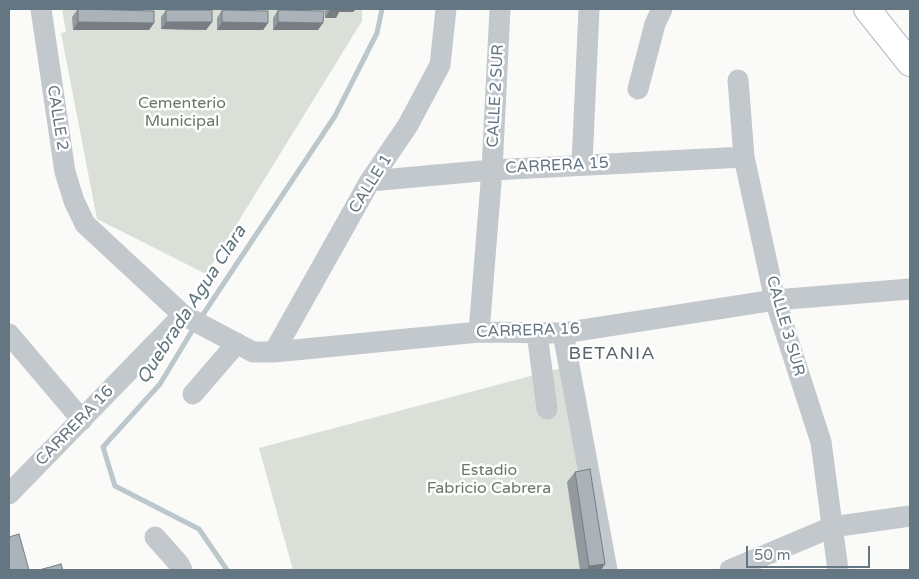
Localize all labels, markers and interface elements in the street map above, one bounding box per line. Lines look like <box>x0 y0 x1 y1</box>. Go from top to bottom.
street label: CALLE 2 SUR <box>484 44 508 148</box>
street label: CALLE 2 <box>42 84 72 152</box>
park label: Cementerio Municipal <box>138 94 226 132</box>
street label: CALLE 1 <box>345 151 397 217</box>
street label: CARRERA 15 <box>505 154 609 178</box>
water label: Quebrada Agua Clara <box>133 222 251 388</box>
street label: CALLE 3 SUR <box>762 274 808 378</box>
street label: CARRERA 16 <box>476 320 580 342</box>
district label: BETANIA <box>568 343 656 365</box>
street label: CARRERA 16 <box>32 382 118 470</box>
park label: Estadio Fabricio Cabrera <box>427 461 551 499</box>
scale bar <box>749 536 873 568</box>
text: 50 m <box>754 546 791 564</box>

